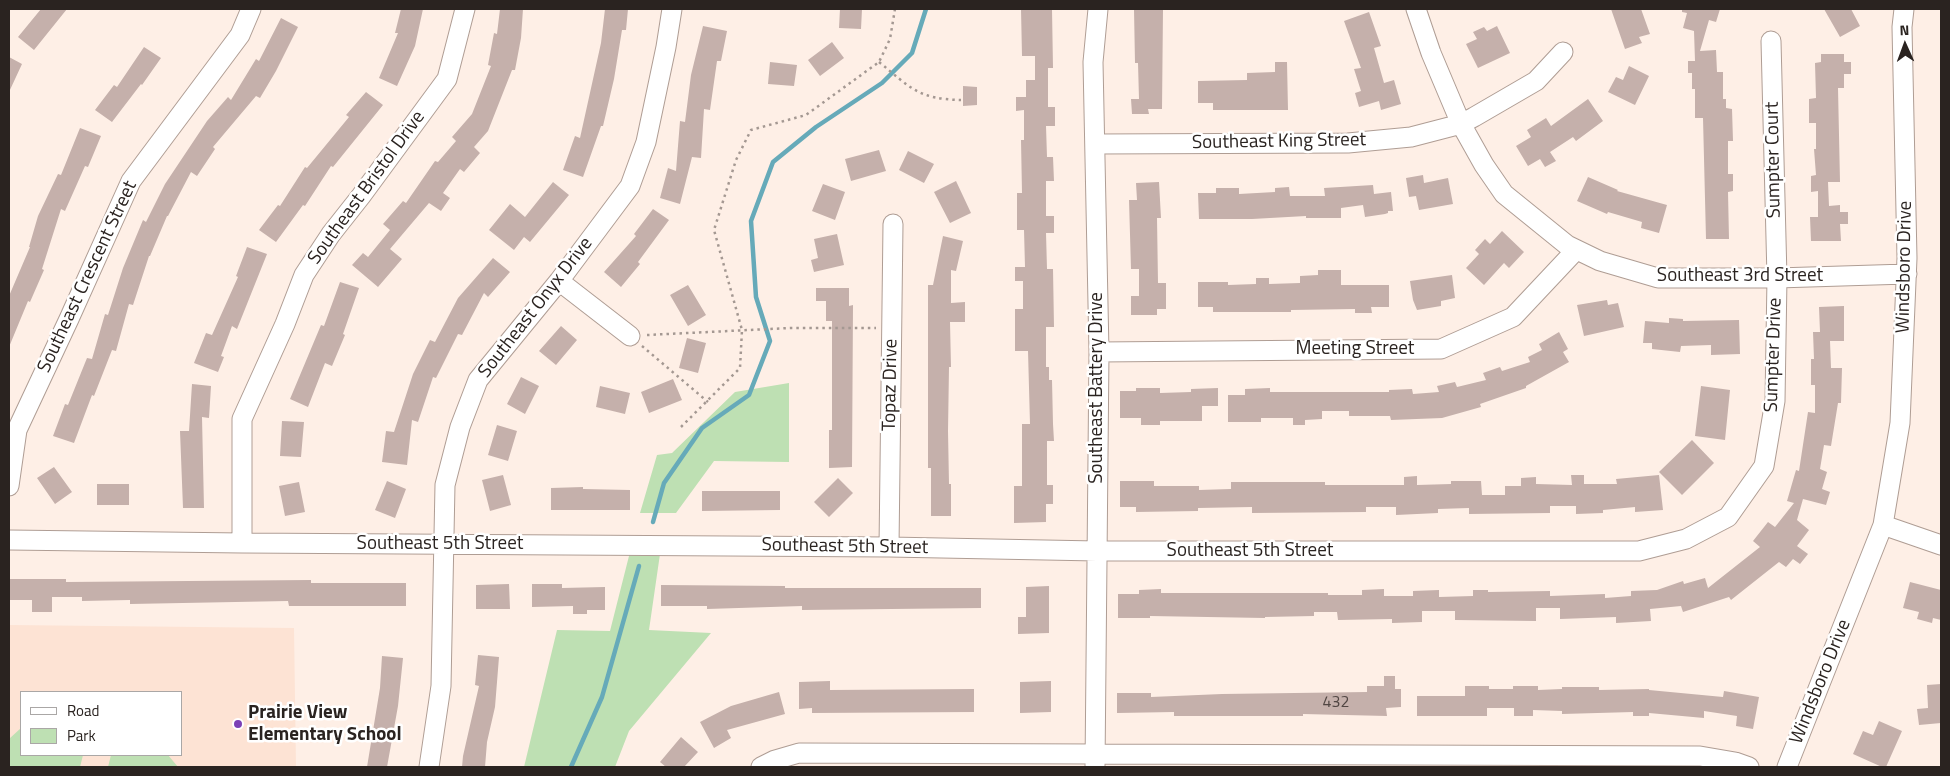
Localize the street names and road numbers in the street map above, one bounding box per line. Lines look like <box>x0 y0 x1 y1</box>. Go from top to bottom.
street label: Sumpter Court <box>1762 101 1786 219</box>
street label: Southeast Bristol Drive <box>304 107 430 269</box>
street label: Southeast King Street <box>1192 129 1366 155</box>
street label: Southeast Crescent Street <box>34 178 142 376</box>
street label: Windsboro Drive <box>1892 201 1918 333</box>
street label: Southeast Onyx Drive <box>474 233 598 383</box>
street label: Southeast 3rd Street <box>1657 265 1823 287</box>
street label: Southeast Battery Drive <box>1086 292 1108 484</box>
street label: Sumpter Drive <box>1761 297 1787 413</box>
street label: Meeting Street <box>1296 338 1414 360</box>
street label: Topaz Drive <box>879 339 903 431</box>
street label: Southeast 5th Street <box>357 533 523 555</box>
street label: Southeast 5th Street <box>761 534 929 560</box>
street label: Southeast 5th Street <box>1167 540 1333 562</box>
street label: Windsboro Drive <box>1786 616 1856 748</box>

